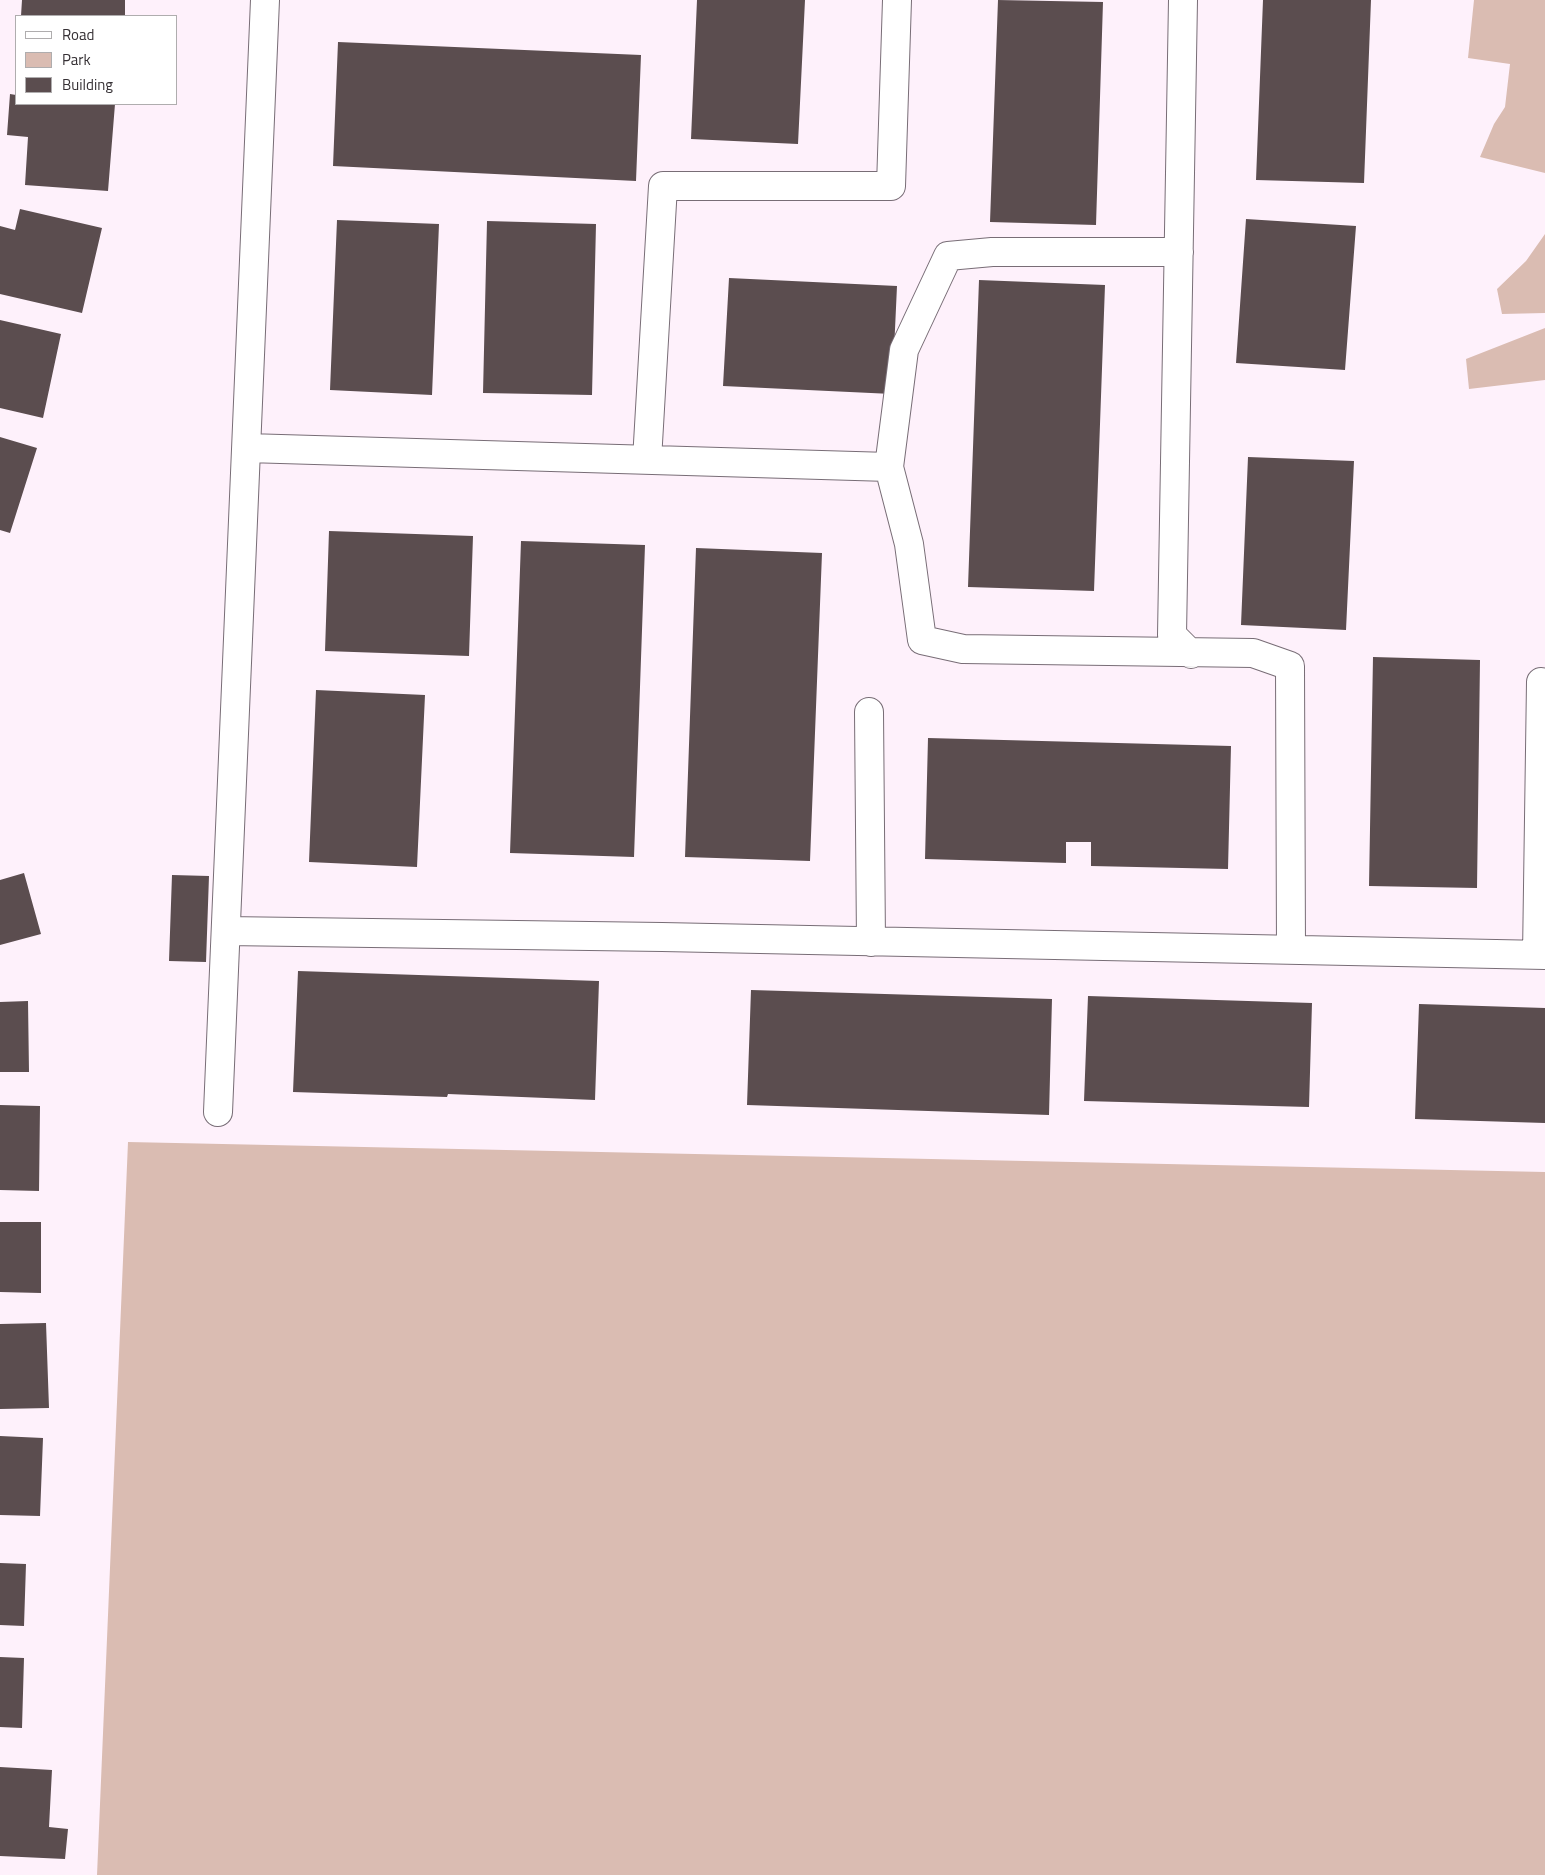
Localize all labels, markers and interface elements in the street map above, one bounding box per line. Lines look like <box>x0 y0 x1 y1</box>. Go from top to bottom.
legend <box>15 15 178 105</box>
text: Road <box>62 23 94 46</box>
text: Park <box>62 48 91 71</box>
text: Building <box>62 73 113 96</box>

